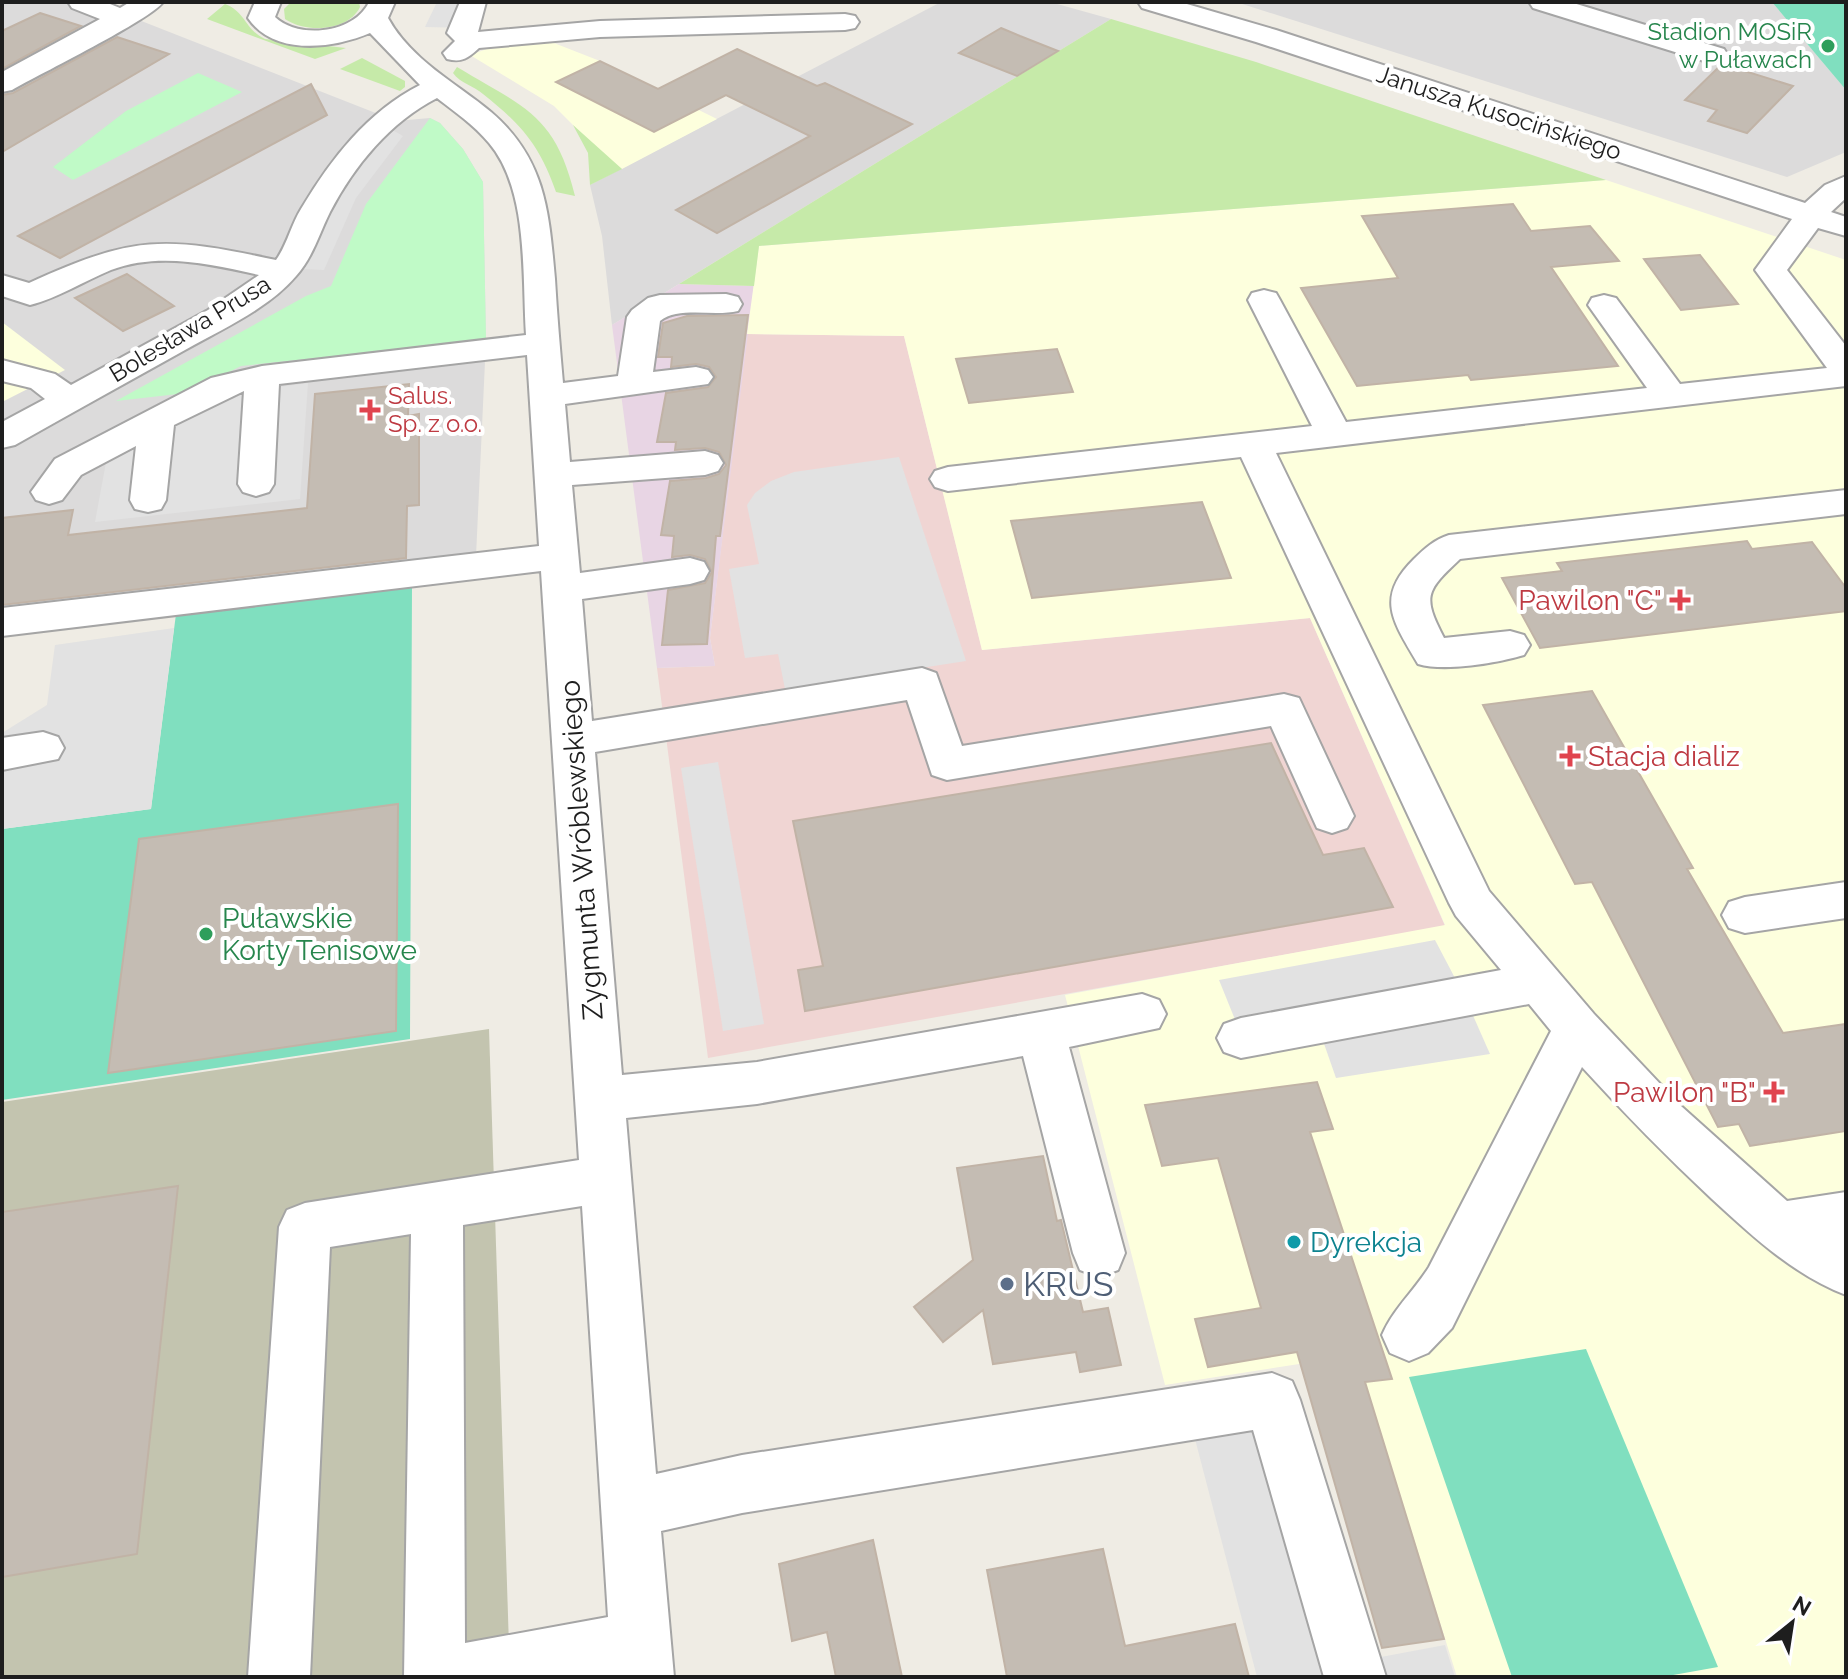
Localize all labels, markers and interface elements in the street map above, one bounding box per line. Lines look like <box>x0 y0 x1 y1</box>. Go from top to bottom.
place label: Stadion MOSiR w Puławach <box>1647 17 1812 74</box>
marker: Stadion MOSiR w Puławach <box>1819 37 1837 55</box>
street label: Janusza Kusocińskiego <box>1373 59 1625 166</box>
street label: Bolesława Prusa <box>104 269 276 388</box>
place label: Salus. Sp. z o.o. <box>388 381 482 438</box>
marker: Salus. Sp. z o.o. <box>359 399 381 421</box>
place label: Pawilon "C" <box>1518 584 1662 617</box>
marker: Pawilon "C" <box>1669 589 1691 611</box>
street label: Zygmunta Wróblewskiego <box>553 679 610 1021</box>
place label: Stacja dializ <box>1588 740 1740 773</box>
marker: Stacja dializ <box>1559 745 1581 767</box>
place label: Puławskie Korty Tenisowe <box>222 902 417 967</box>
marker: Puławskie Korty Tenisowe <box>197 925 215 943</box>
place label: Pawilon "B" <box>1613 1076 1756 1109</box>
marker: Pawilon "B" <box>1763 1081 1785 1103</box>
place label: Dyrekcja <box>1310 1226 1422 1259</box>
marker: Dyrekcja <box>1285 1233 1303 1251</box>
place label: KRUS <box>1023 1264 1113 1304</box>
marker: KRUS <box>998 1275 1016 1293</box>
north arrow <box>1752 1583 1832 1663</box>
text: N <box>1788 1590 1816 1621</box>

